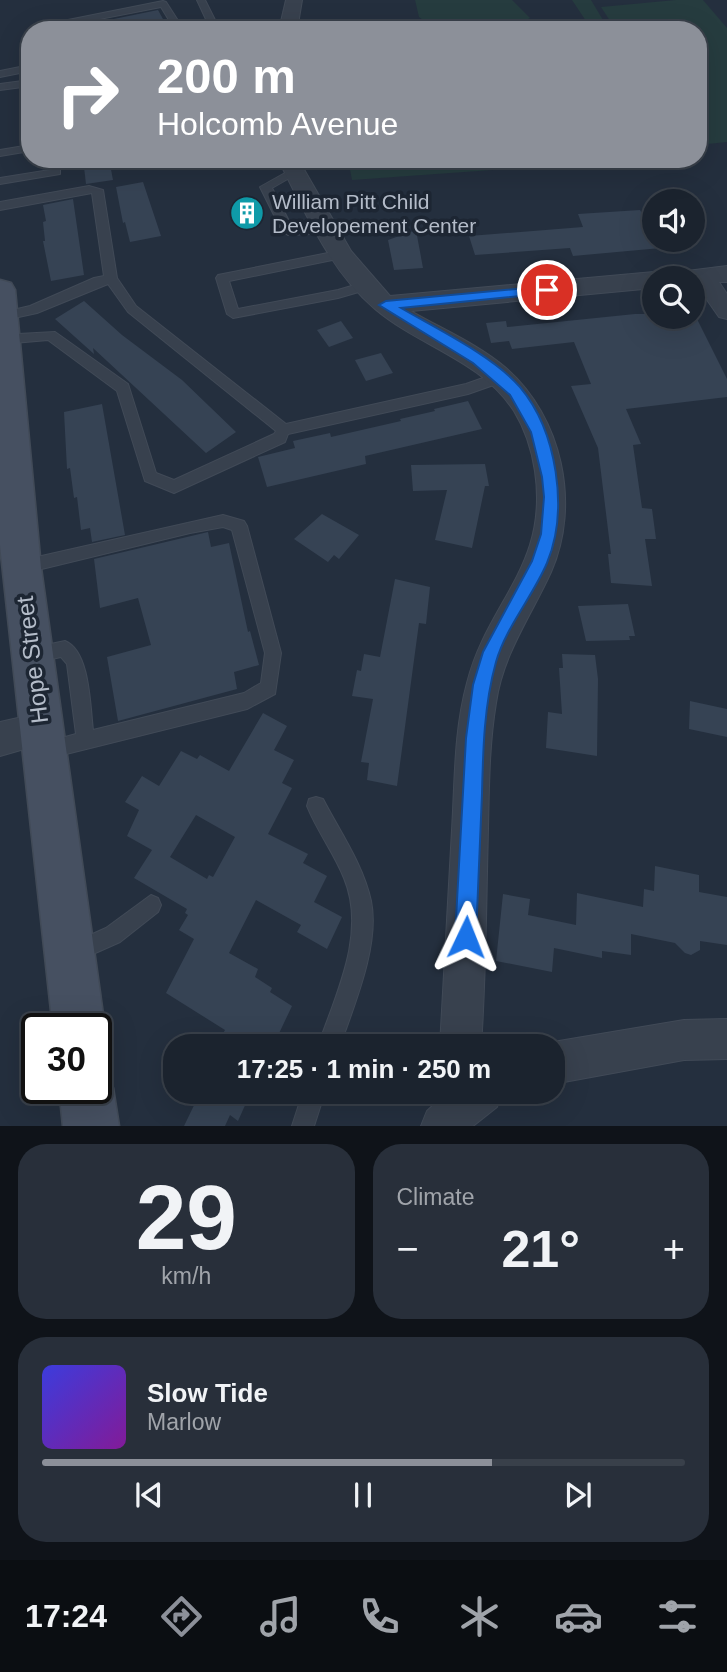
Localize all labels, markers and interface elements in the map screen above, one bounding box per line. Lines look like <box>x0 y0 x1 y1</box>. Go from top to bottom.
icon: right <box>42 49 133 140</box>
text: 200 m <box>157 49 296 103</box>
text: Holcomb Avenue <box>157 106 398 142</box>
map controls <box>642 189 705 329</box>
button: sound <box>642 189 705 252</box>
place label: William Pitt Child Developement Center <box>272 190 476 237</box>
building icon: William Pitt Child Developement Center <box>228 194 266 232</box>
pin <box>517 260 577 320</box>
button: search <box>642 266 705 329</box>
icon: arrive <box>528 271 566 309</box>
street label: Hope Street <box>11 594 53 725</box>
position arrow <box>429 900 503 974</box>
speed limit sign: 30 <box>21 1013 112 1104</box>
text: 17:25 · 1 min · 250 m <box>237 1054 491 1084</box>
text: 29 <box>136 1167 237 1268</box>
text: Climate <box>397 1184 474 1210</box>
text: 21° <box>501 1220 580 1278</box>
text: − <box>397 1228 419 1270</box>
text: + <box>663 1228 685 1270</box>
text: km/h <box>161 1263 211 1289</box>
text: Slow Tide <box>147 1378 268 1408</box>
text: Marlow <box>147 1409 221 1435</box>
icon: previous <box>130 1476 168 1514</box>
icon: pause <box>344 1476 382 1514</box>
icon: next <box>559 1476 597 1514</box>
icon: directions <box>157 1592 206 1641</box>
icon: music <box>256 1592 305 1641</box>
icon: phone <box>355 1592 404 1641</box>
icon: climate <box>455 1592 504 1641</box>
icon: car <box>554 1592 603 1641</box>
icon: filters <box>653 1592 702 1641</box>
text: 17:24 <box>25 1598 107 1634</box>

